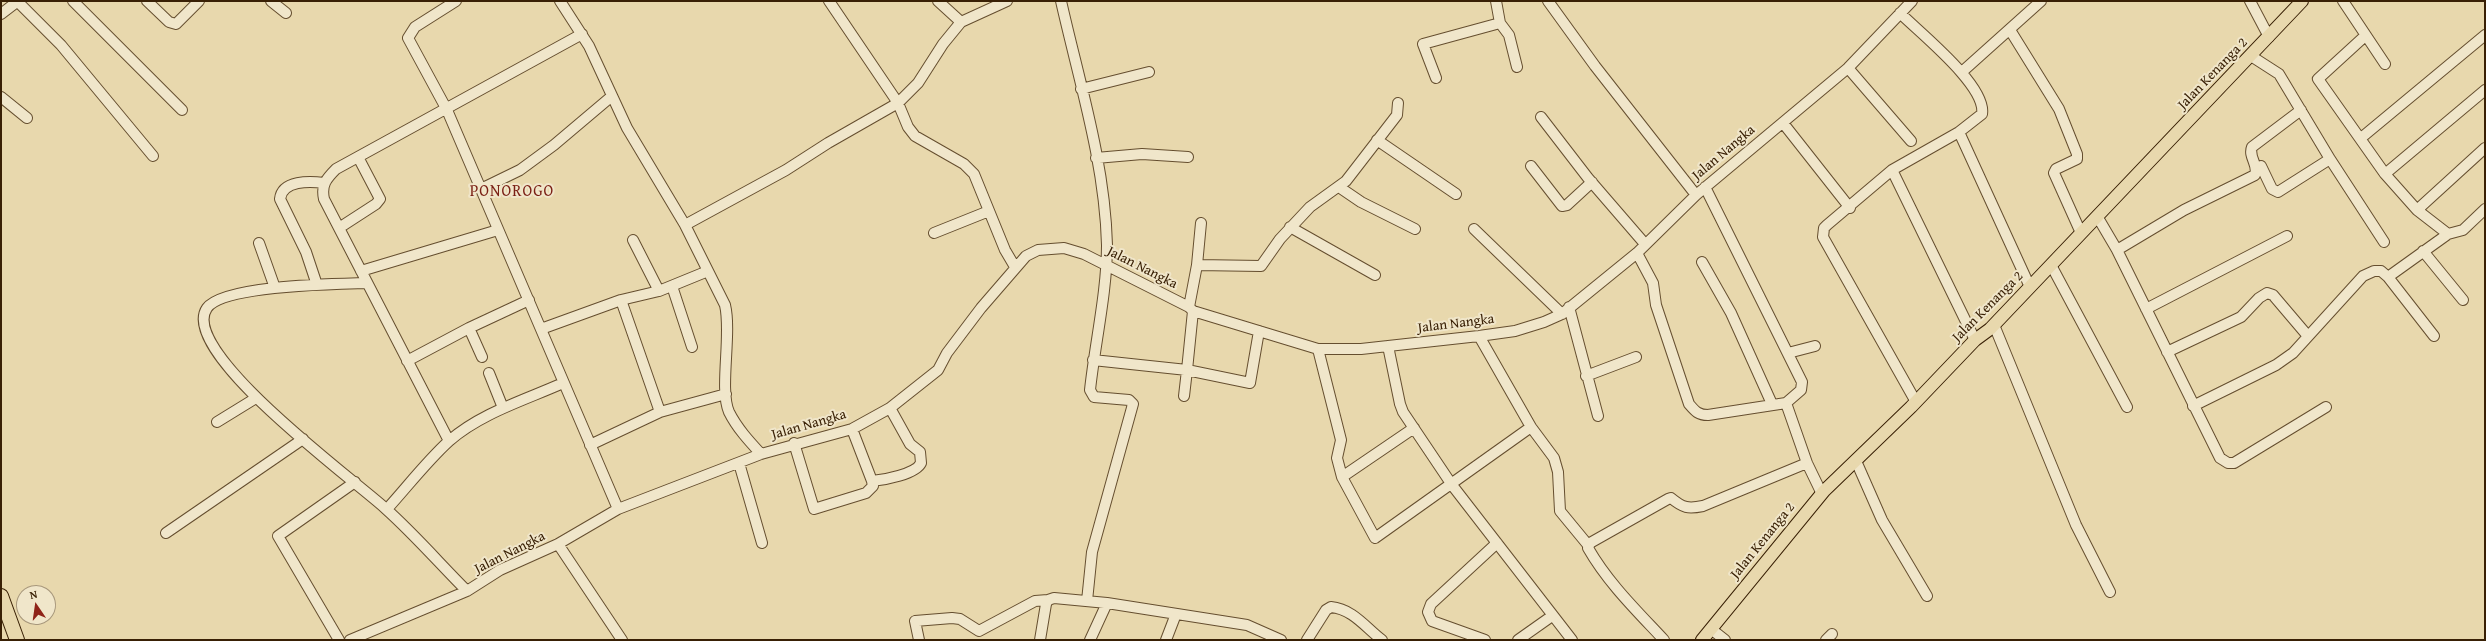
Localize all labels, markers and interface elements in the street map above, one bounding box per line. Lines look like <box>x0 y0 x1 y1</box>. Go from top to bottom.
street label: Jalan Kenanga 2 <box>2175 35 2251 113</box>
street label: Jalan Nangka <box>1689 122 1759 184</box>
district label: PONOROGO <box>470 182 554 202</box>
street label: Jalan Nangka <box>1104 243 1180 293</box>
street label: Jalan Kenanga 2 <box>1949 268 2027 346</box>
street label: Jalan Nangka <box>1417 311 1495 337</box>
street label: Jalan Nangka <box>770 406 848 444</box>
street label: Jalan Kenanga 2 <box>1727 500 1799 582</box>
street label: Jalan Nangka <box>472 528 548 578</box>
north arrow <box>16 585 56 625</box>
text: N <box>28 586 39 603</box>

